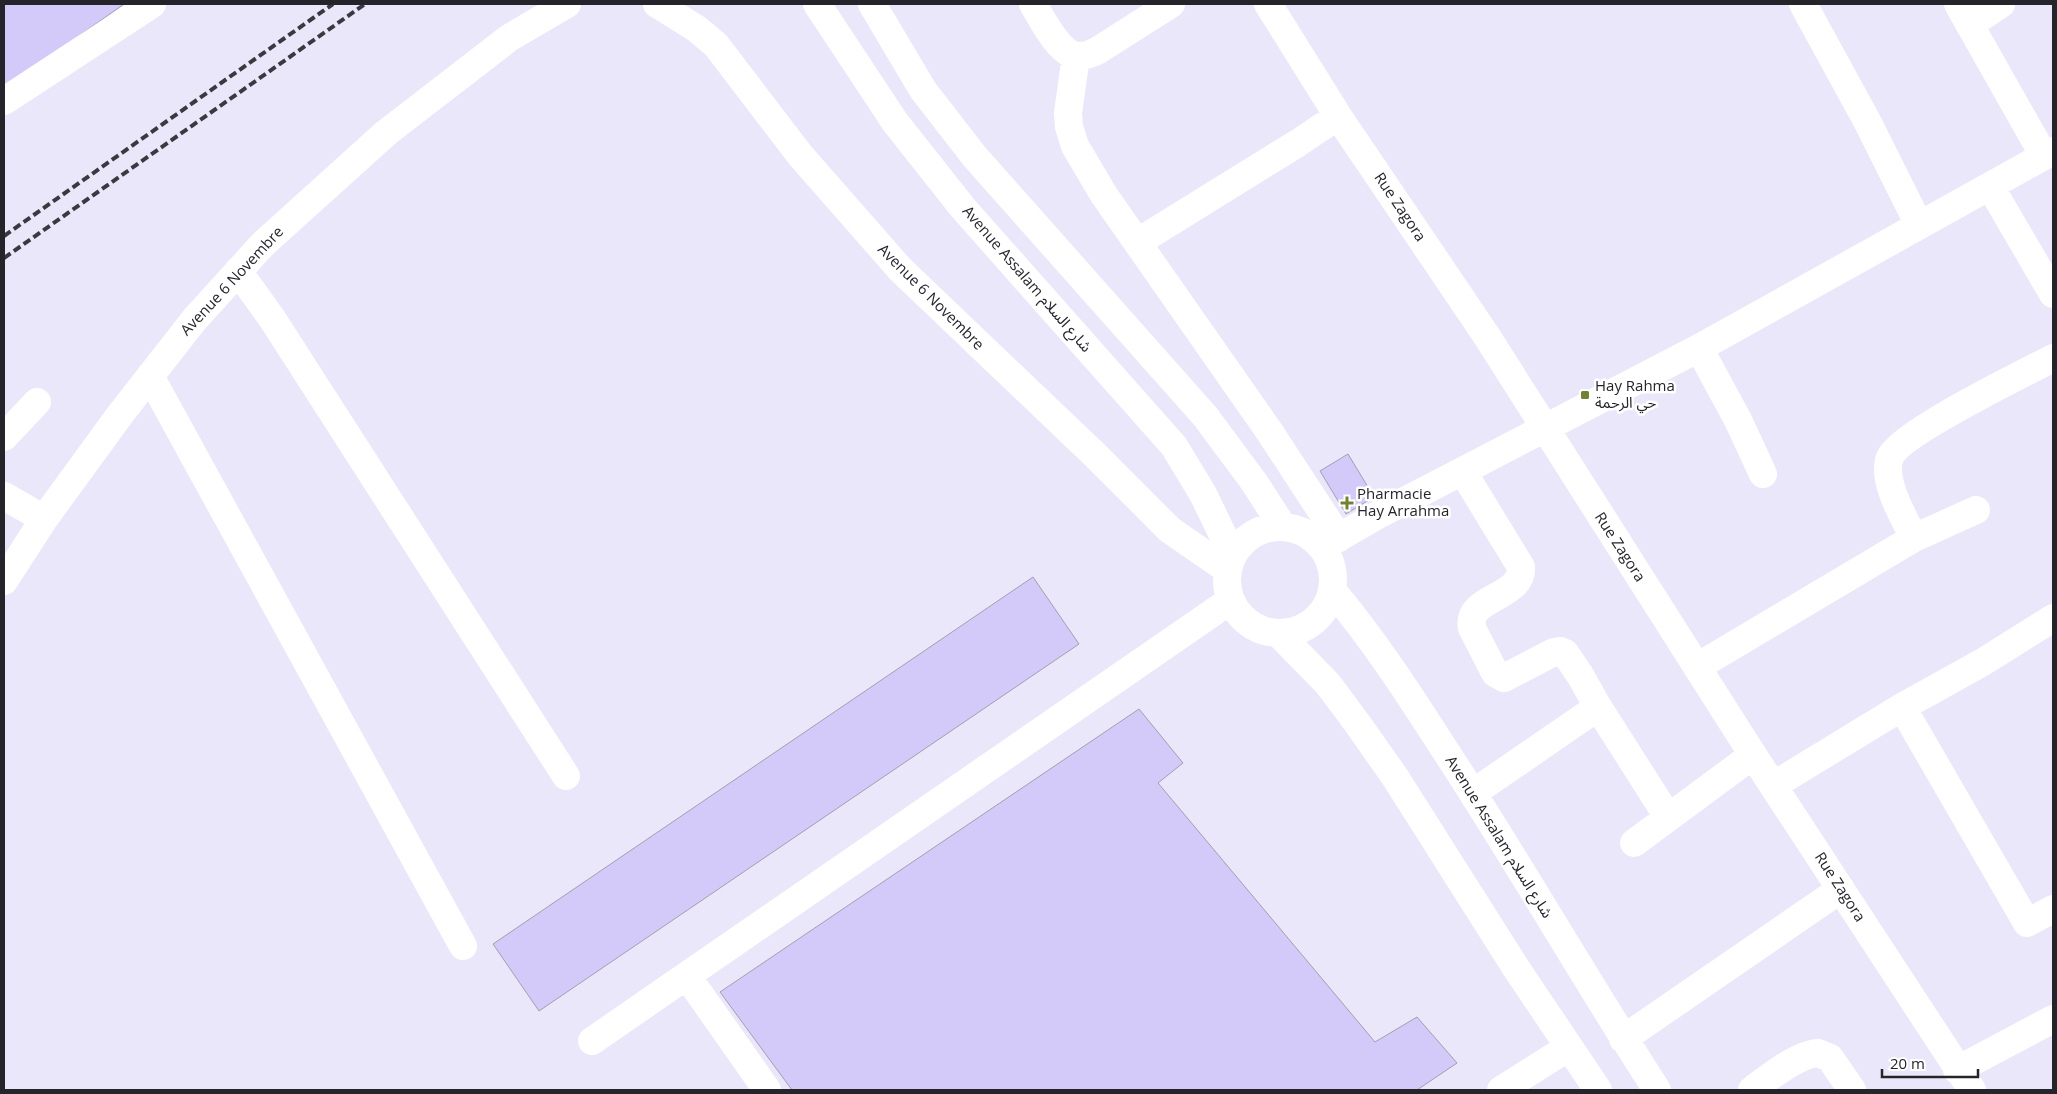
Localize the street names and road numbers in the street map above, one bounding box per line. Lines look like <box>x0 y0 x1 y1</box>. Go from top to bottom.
street label: Rue Zagora <box>1370 168 1431 245</box>
street label: Avenue Assalam شارع السلام <box>956 201 1097 358</box>
street label: Avenue 6 Novembre <box>175 221 287 339</box>
street label: Avenue 6 Novembre <box>874 239 989 354</box>
street label: Rue Zagora <box>1591 508 1651 585</box>
street label: Avenue Assalam شارع السلام <box>1439 752 1558 923</box>
street label: Rue Zagora <box>1811 848 1871 925</box>

